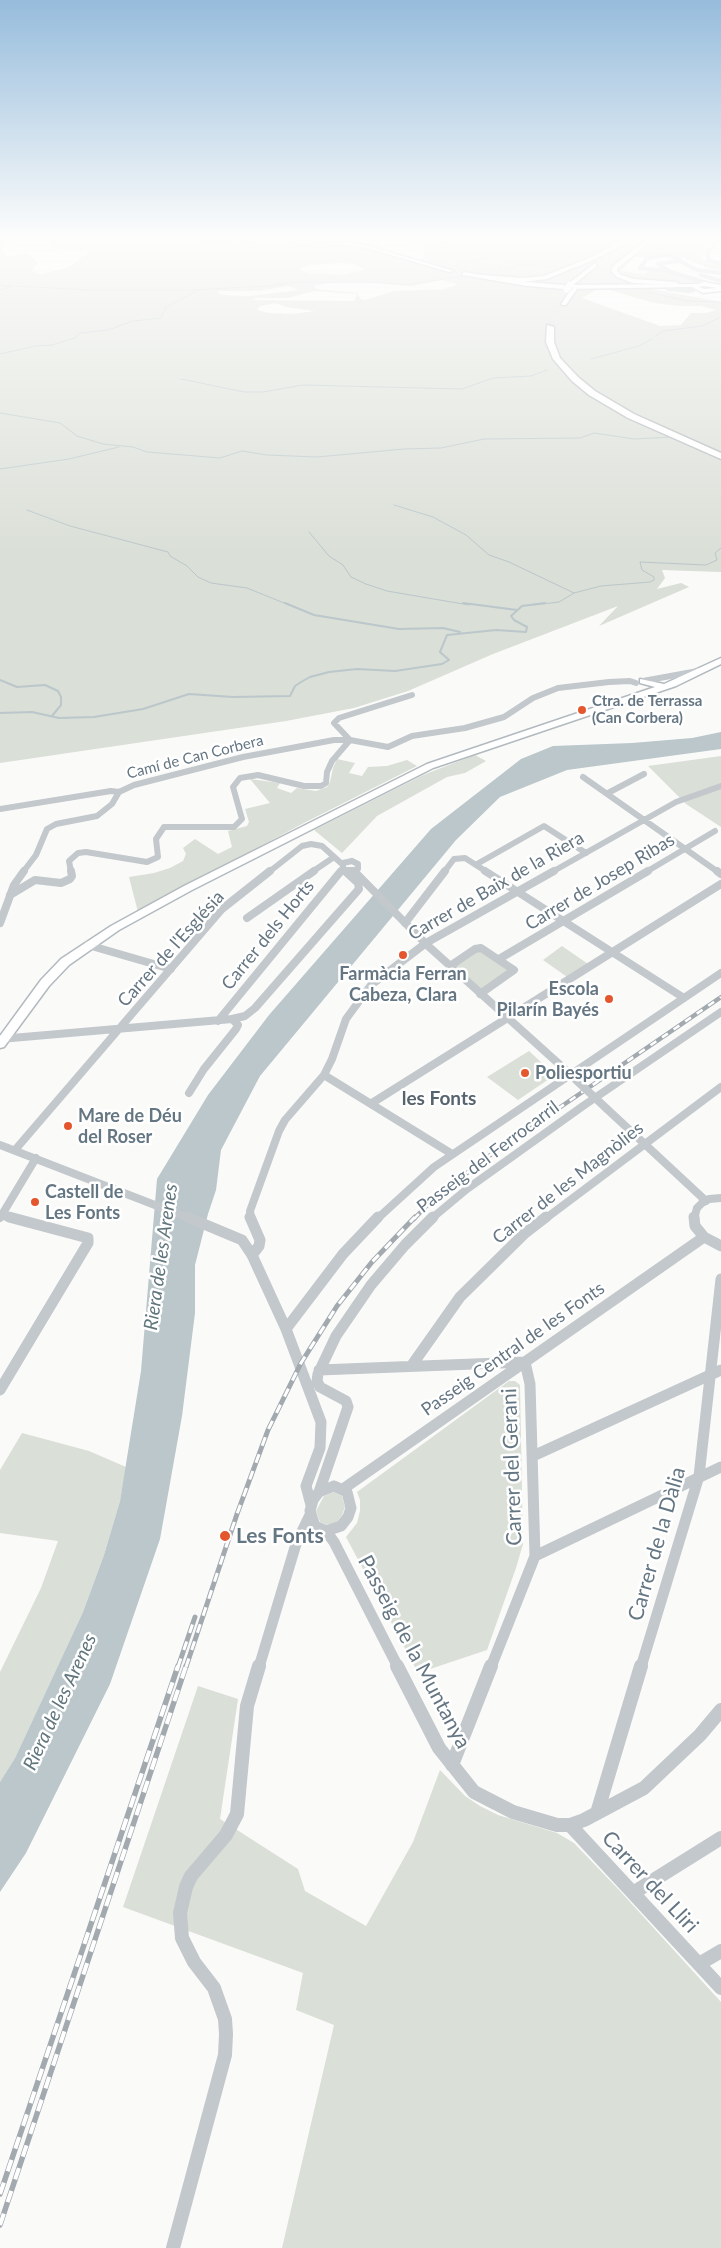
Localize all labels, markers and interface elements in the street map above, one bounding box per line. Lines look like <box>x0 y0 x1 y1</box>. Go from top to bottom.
place label: Ctra. de Terrassa (Can Corbera) <box>592 692 702 727</box>
marker: Ctra. de Terrassa (Can Corbera) <box>576 704 588 716</box>
street label: Camí de Can Corbera <box>125 731 265 783</box>
street label: Carrer de Baix de la Riera <box>404 827 588 945</box>
street label: Carrer de Josep Ribas <box>521 829 679 935</box>
street label: Carrer dels Horts <box>217 876 319 994</box>
street label: Carrer de l'Església <box>113 887 229 1011</box>
marker: Farmàcia Ferran Cabeza, Clara <box>397 949 409 961</box>
place label: Farmàcia Ferran Cabeza, Clara <box>339 963 467 1006</box>
place label: Escola Pilarín Bayés <box>497 978 599 1021</box>
marker: Escola Pilarín Bayés <box>603 993 615 1005</box>
place label: Poliesportiu <box>535 1062 632 1084</box>
marker: Poliesportiu <box>519 1067 531 1079</box>
district label: les Fonts <box>402 1088 476 1110</box>
street label: Passeig del Ferrocarril <box>413 1097 563 1217</box>
place label: Mare de Déu del Roser <box>78 1105 182 1148</box>
street label: Carrer de les Magnòlies <box>488 1117 648 1249</box>
marker: Mare de Déu del Roser <box>62 1120 74 1132</box>
place label: Castell de Les Fonts <box>45 1181 123 1224</box>
water label: Riera de les Arenes <box>139 1182 183 1332</box>
marker: Castell de Les Fonts <box>29 1196 41 1208</box>
street label: Passeig Central de les Fonts <box>417 1277 609 1421</box>
street label: Carrer del Gerani <box>497 1388 527 1546</box>
street label: Carrer de la Dàlia <box>623 1464 691 1624</box>
place label: Les Fonts <box>236 1523 324 1549</box>
marker: Les Fonts <box>218 1529 232 1543</box>
street label: Passeig de la Muntanya <box>352 1551 476 1753</box>
water label: Riera de les Arenes <box>18 1630 102 1774</box>
street label: Carrer del Lliri <box>596 1826 704 1938</box>

